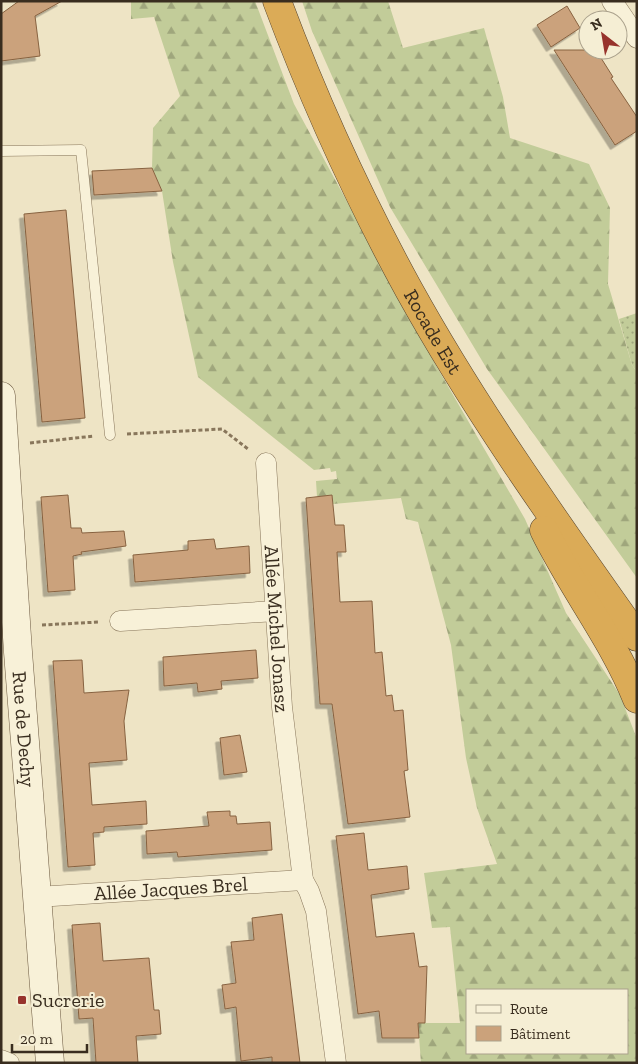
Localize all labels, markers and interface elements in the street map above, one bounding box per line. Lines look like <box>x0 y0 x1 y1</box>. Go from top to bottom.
north arrow <box>578 10 628 60</box>
text: N <box>588 14 606 34</box>
street label: Rocade Est <box>399 285 468 379</box>
street label: Allée Michel Jonasz <box>259 544 295 714</box>
street label: Rue de Dechy <box>8 670 41 789</box>
street label: Allée Jacques Brel <box>93 872 248 905</box>
place label: Sucrerie <box>32 988 104 1012</box>
legend <box>466 989 628 1054</box>
marker: Sucrerie <box>16 994 28 1006</box>
text: Route <box>510 1000 548 1018</box>
scale bar <box>12 1022 88 1054</box>
text: Bâtiment <box>510 1025 571 1043</box>
text: 20 m <box>20 1030 53 1048</box>

